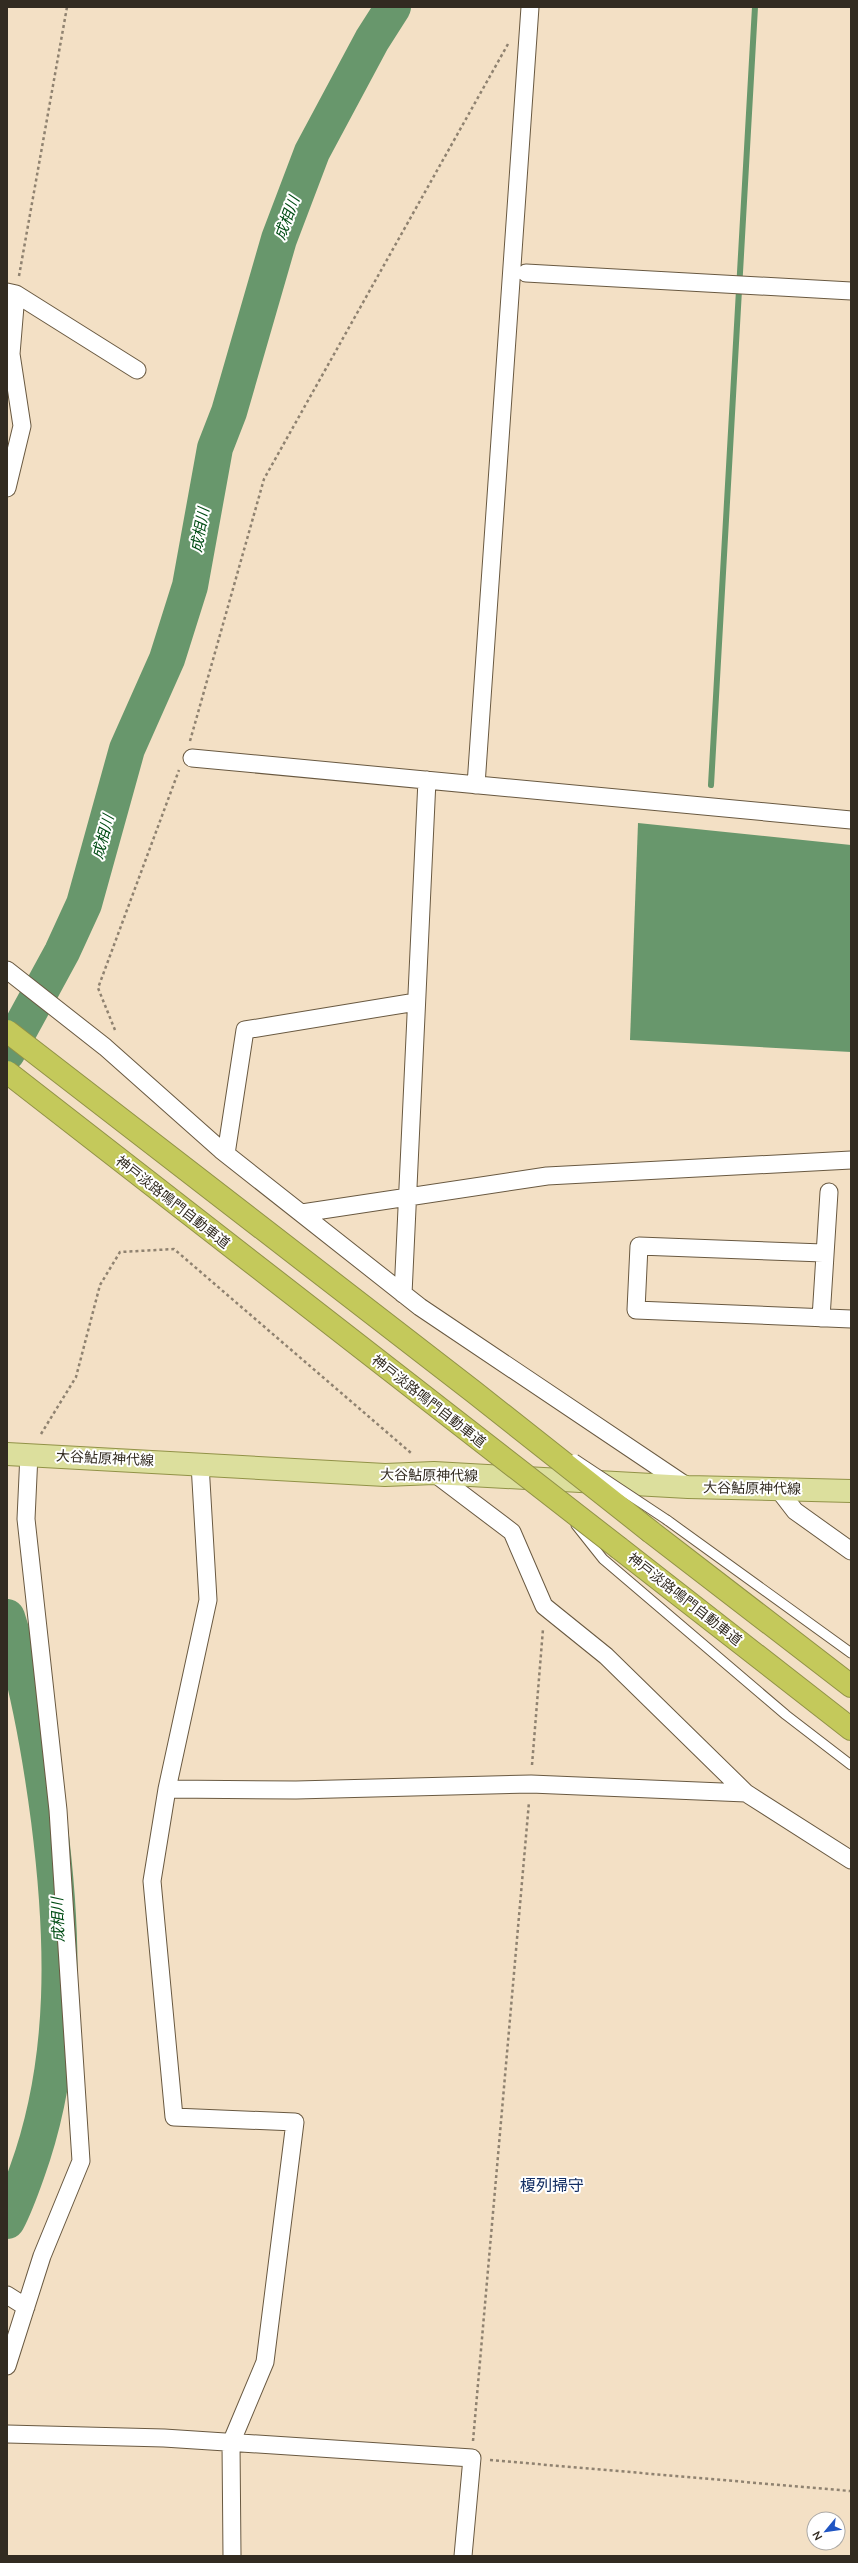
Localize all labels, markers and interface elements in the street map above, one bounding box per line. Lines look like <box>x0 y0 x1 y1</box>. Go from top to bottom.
water label: 成相川 <box>270 192 304 242</box>
water label: 成相川 <box>186 504 213 554</box>
water label: 成相川 <box>88 811 118 861</box>
street label: 神戸淡路鳴門自動車道 <box>112 1152 234 1252</box>
street label: 神戸淡路鳴門自動車道 <box>368 1351 490 1451</box>
street label: 大谷鮎原神代線 <box>56 1446 154 1470</box>
street label: 大谷鮎原神代線 <box>380 1465 478 1485</box>
street label: 大谷鮎原神代線 <box>703 1478 801 1498</box>
street label: 神戸淡路鳴門自動車道 <box>624 1549 746 1649</box>
water label: 成相川 <box>47 1895 68 1943</box>
district label: 榎列掃守 <box>520 2175 584 2195</box>
north arrow <box>806 2511 846 2551</box>
text: N <box>809 2529 825 2543</box>

